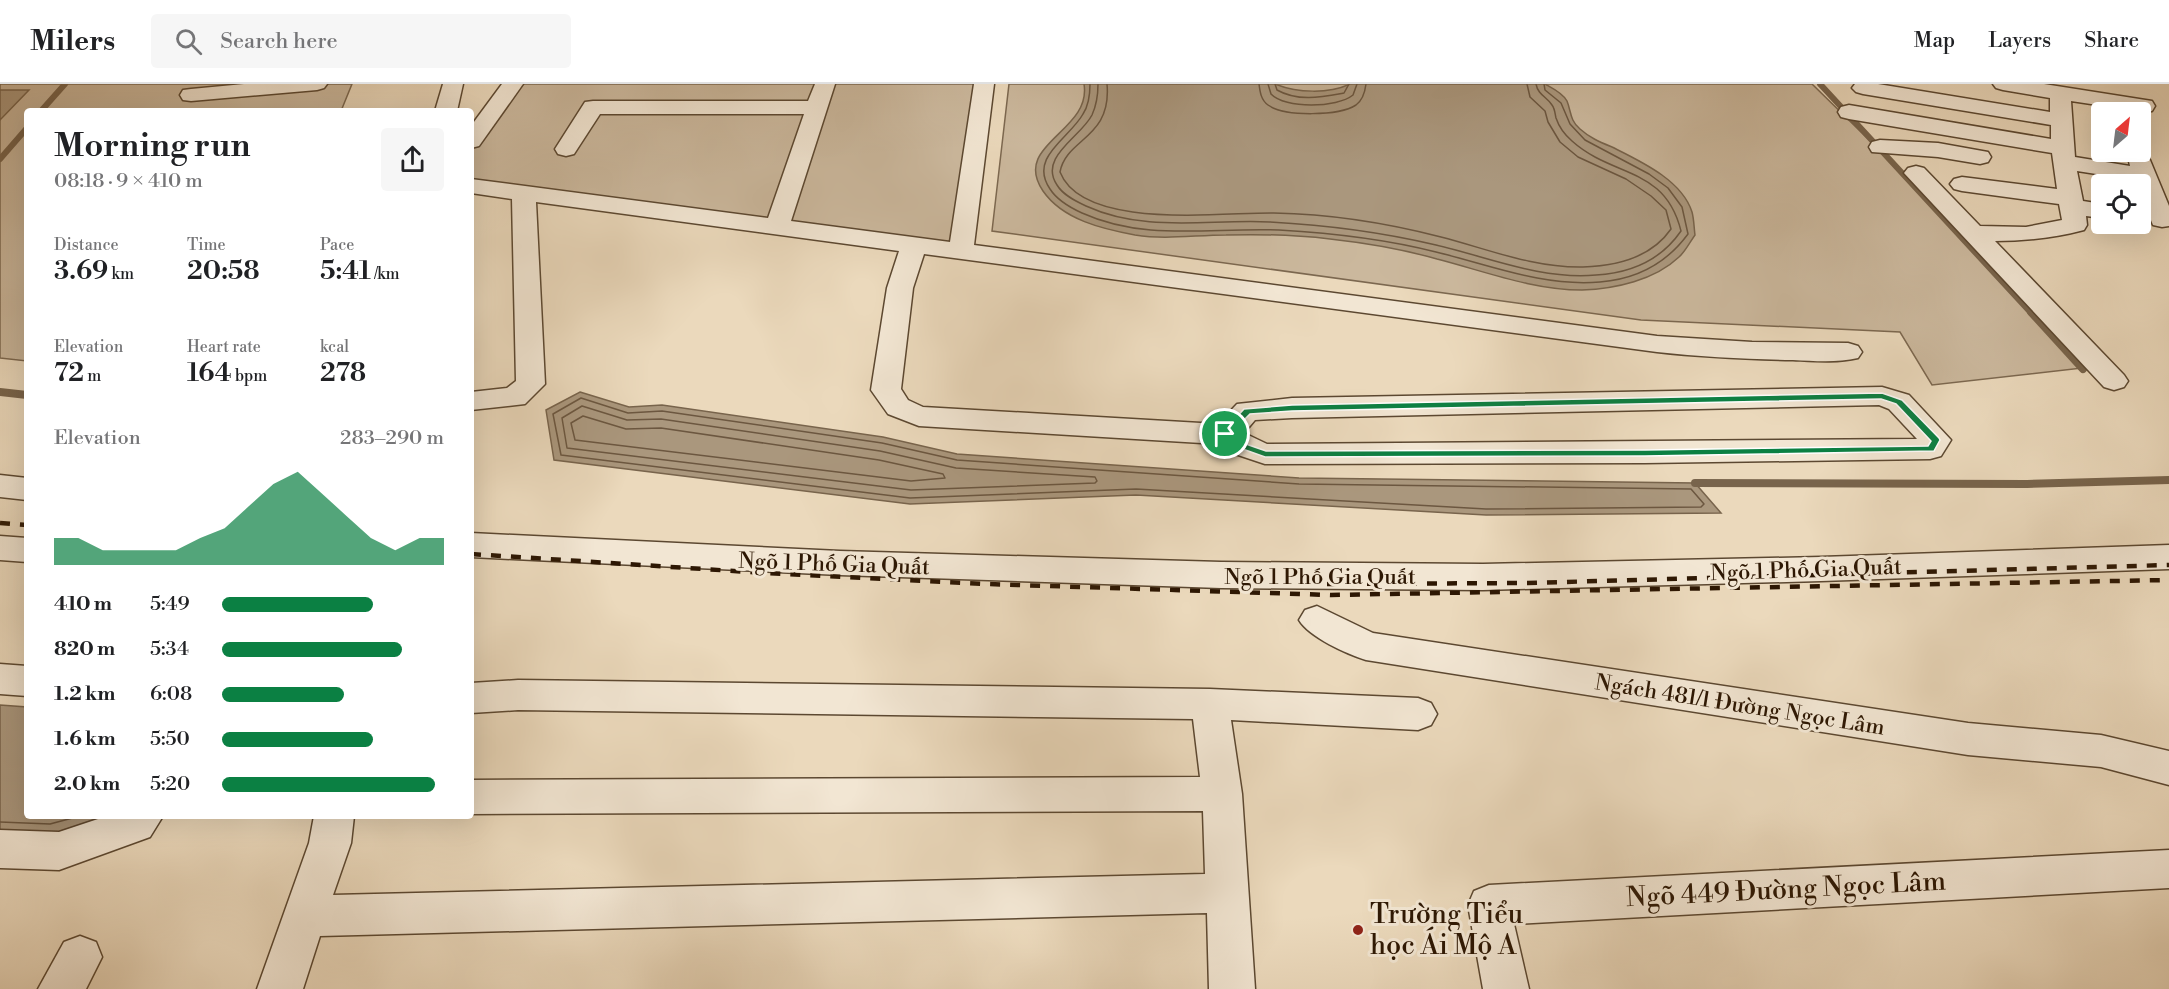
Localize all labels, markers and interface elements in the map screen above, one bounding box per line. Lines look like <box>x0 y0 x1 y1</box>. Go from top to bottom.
search box <box>151 14 571 68</box>
text: Milers <box>30 24 115 59</box>
icon: search <box>172 25 205 58</box>
text: Search here <box>220 28 338 55</box>
text: Map <box>1914 28 1955 54</box>
text: Layers <box>1988 28 2051 54</box>
text: Share <box>2084 28 2139 54</box>
north arrow <box>2091 102 2151 162</box>
map controls <box>2091 102 2151 234</box>
text: Morning run <box>54 126 251 167</box>
button: share <box>381 128 444 191</box>
text: 08:18 · 9 × 410 m <box>54 169 203 194</box>
button: locate <box>2091 174 2151 234</box>
text: Distance <box>54 235 119 255</box>
text: Time <box>187 235 226 255</box>
text: Pace <box>320 235 354 255</box>
text: 3.69 <box>54 255 108 287</box>
text: 20:58 <box>187 255 260 287</box>
text: 5:41 <box>320 255 371 287</box>
text: km <box>108 264 134 284</box>
text: /km <box>371 264 400 284</box>
text: Elevation <box>54 337 123 357</box>
text: Heart rate <box>187 337 261 357</box>
text: kcal <box>320 337 349 357</box>
text: 72 <box>54 357 84 389</box>
text: 164 <box>187 357 232 389</box>
text: 278 <box>320 357 366 389</box>
text: m <box>84 366 101 386</box>
text: bpm <box>232 366 267 386</box>
pin <box>1199 408 1250 459</box>
icon: arrive <box>1208 417 1241 450</box>
text: Elevation <box>54 426 141 451</box>
text: 283–290 m <box>340 426 444 451</box>
street label: Ngõ 1 Phố Gia Quất <box>738 548 930 581</box>
street label: Ngõ 1 Phố Gia Quất <box>1710 554 1902 587</box>
street label: Ngõ 1 Phố Gia Quất <box>1224 564 1416 591</box>
text: 410 m <box>54 592 112 617</box>
text: 5:49 <box>150 592 190 617</box>
text: 820 m <box>54 637 115 662</box>
text: 5:34 <box>150 637 189 662</box>
street label: Ngách 481/1 Đường Ngọc Lâm <box>1593 669 1887 742</box>
text: 1.2 km <box>54 682 116 707</box>
text: 6:08 <box>150 682 192 707</box>
text: 1.6 km <box>54 727 116 752</box>
text: 5:50 <box>150 727 190 752</box>
text: 2.0 km <box>54 772 120 797</box>
text: 5:20 <box>150 772 190 797</box>
street label: Ngõ 449 Đường Ngọc Lâm <box>1625 865 1947 915</box>
place label: Trường Tiểu học Ái Mộ A <box>1370 898 1524 963</box>
marker: Trường Tiểu học Ái Mộ A <box>1351 923 1365 937</box>

